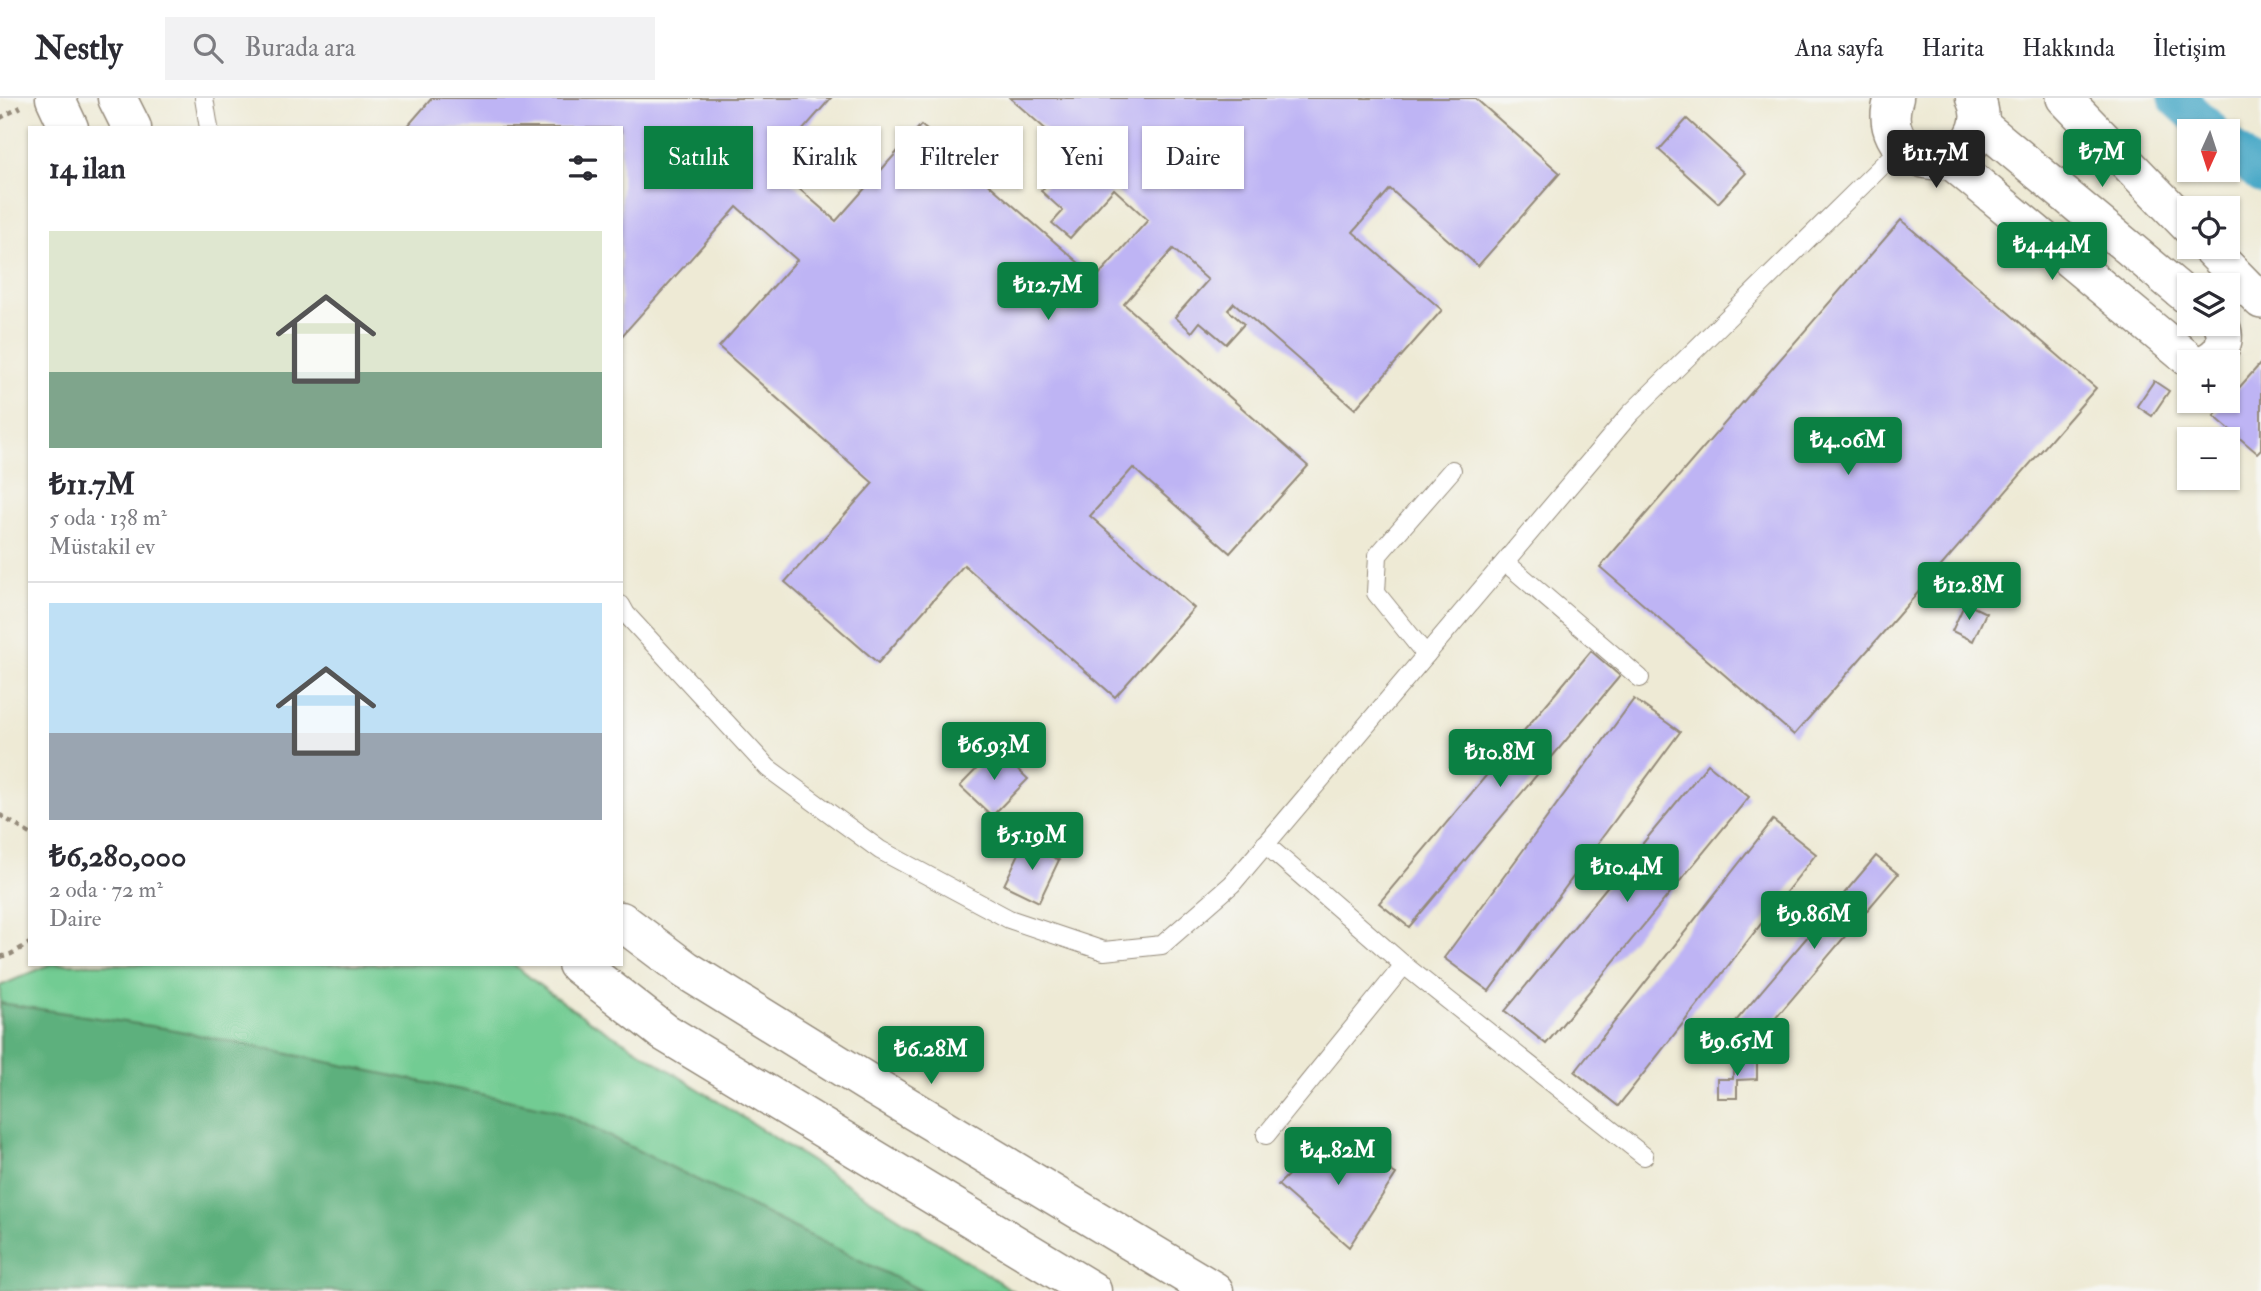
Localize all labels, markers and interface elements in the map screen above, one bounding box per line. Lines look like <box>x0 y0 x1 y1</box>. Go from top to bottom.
search box <box>165 17 655 80</box>
text: Nestly <box>35 28 123 69</box>
icon: search <box>189 29 227 67</box>
text: Burada ara <box>245 32 355 64</box>
text: Ana sayfa <box>1795 33 1884 64</box>
text: Harita <box>1922 33 1984 64</box>
text: Hakkında <box>2022 33 2115 64</box>
text: İletişim <box>2153 33 2226 64</box>
north arrow <box>2177 119 2240 182</box>
map controls <box>2177 119 2240 490</box>
chip: Satılık <box>644 126 753 189</box>
chip: Kiralık <box>767 126 881 189</box>
chip: Filtreler <box>895 126 1023 189</box>
chip: Yeni <box>1037 126 1128 189</box>
chip: Daire <box>1142 126 1244 189</box>
pin: ₺11.7M <box>1879 130 1993 190</box>
pin: ₺7M <box>2068 130 2136 189</box>
text: ₺7M <box>2079 137 2125 166</box>
text: ₺11.7M <box>1903 138 1969 167</box>
icon: filters <box>564 149 602 187</box>
text: 14 ilan <box>49 150 126 187</box>
button: locate <box>2177 196 2240 259</box>
pin: ₺4.44M <box>1995 222 2109 282</box>
text: ₺4.44M <box>2013 230 2091 259</box>
pin: ₺12.7M <box>991 262 1105 322</box>
text: ₺12.7M <box>1013 270 1083 299</box>
button: layers <box>2177 273 2240 336</box>
icon: home <box>263 276 389 402</box>
button: + <box>2177 350 2240 413</box>
pin: ₺4.06M <box>1791 418 1905 477</box>
text: ₺4.06M <box>1810 425 1886 454</box>
button: − <box>2177 427 2240 490</box>
text: ₺11.7M <box>49 466 135 503</box>
text: 5 oda · 138 m² <box>49 503 167 532</box>
text: Müstakil ev <box>49 532 155 561</box>
pin: ₺12.8M <box>1912 562 2026 622</box>
text: ₺12.8M <box>1934 570 2004 599</box>
icon: home <box>263 648 389 774</box>
pin: ₺6.93M <box>937 722 1051 782</box>
text: ₺6.93M <box>958 730 1030 759</box>
pin: ₺10.8M <box>1443 730 1557 789</box>
text: ₺10.8M <box>1465 737 1535 766</box>
pin: ₺5.19M <box>975 812 1089 872</box>
text: ₺5.19M <box>997 820 1067 849</box>
text: ₺6,280,000 <box>49 838 186 875</box>
pin: ₺10.4M <box>1570 844 1684 904</box>
text: ₺10.4M <box>1591 852 1663 881</box>
text: 2 oda · 72 m² <box>49 875 163 904</box>
pin: ₺9.86M <box>1757 892 1871 951</box>
text: ₺9.86M <box>1777 899 1851 928</box>
text: Daire <box>49 904 101 933</box>
pin: ₺9.65M <box>1680 1018 1794 1078</box>
pin: ₺6.28M <box>874 1026 988 1086</box>
text: ₺9.65M <box>1700 1026 1774 1055</box>
text: ₺6.28M <box>894 1034 968 1063</box>
pin: ₺4.82M <box>1281 1128 1395 1187</box>
text: ₺4.82M <box>1300 1135 1376 1164</box>

